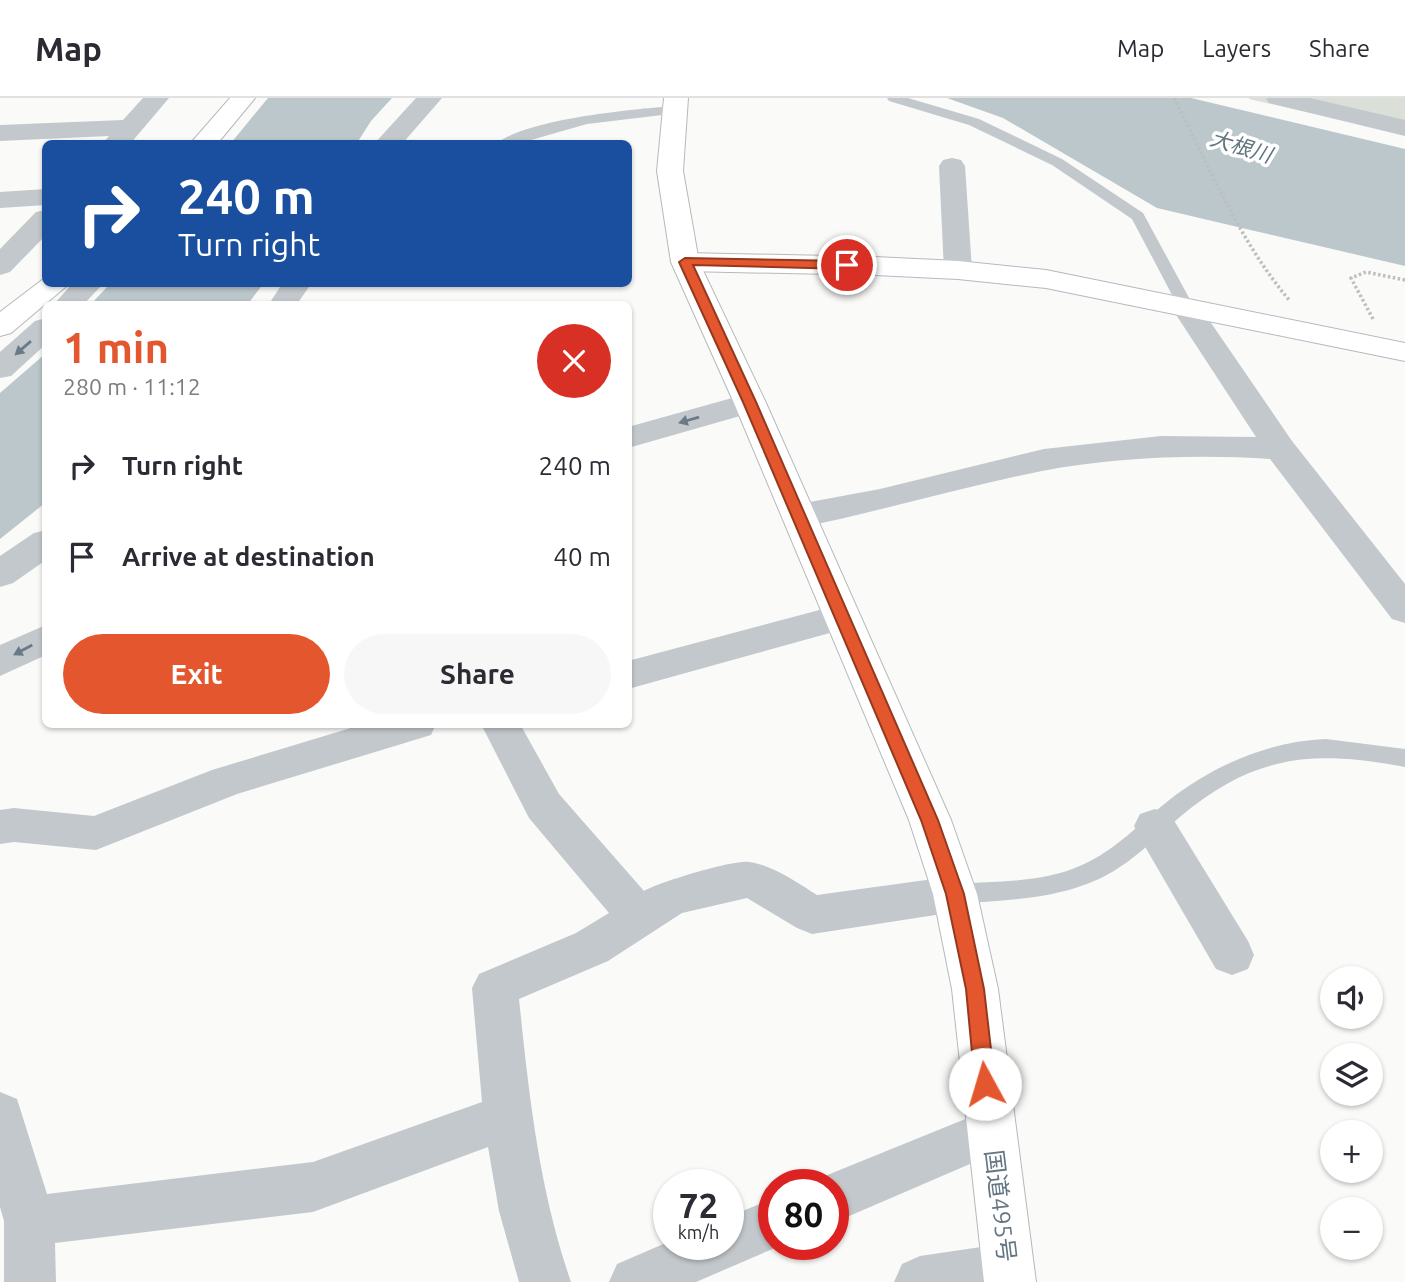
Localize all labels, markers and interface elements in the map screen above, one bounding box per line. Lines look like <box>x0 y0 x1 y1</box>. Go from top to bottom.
text: Map <box>35 30 102 67</box>
text: Map <box>1117 35 1164 62</box>
text: Layers <box>1202 35 1271 62</box>
text: Share <box>1309 35 1370 62</box>
water label: 大根川 <box>1208 125 1277 167</box>
icon: right <box>63 168 154 259</box>
text: 240 m <box>178 168 315 223</box>
text: Turn right <box>178 226 320 262</box>
pin <box>817 235 877 295</box>
icon: arrive <box>828 246 866 284</box>
text: 1 min <box>63 324 169 371</box>
button: close <box>537 324 611 398</box>
one-way arrow <box>14 340 32 356</box>
text: 280 m · 11:12 <box>63 374 201 399</box>
one-way arrow <box>678 415 700 426</box>
icon: right <box>63 447 101 485</box>
text: Turn right <box>122 451 243 480</box>
text: 240 m <box>539 451 611 480</box>
icon: arrive <box>63 538 101 576</box>
text: Arrive at destination <box>122 542 375 571</box>
text: 40 m <box>553 542 611 571</box>
button: Exit <box>63 634 330 714</box>
button: Share <box>344 634 611 714</box>
one-way arrow <box>12 643 32 655</box>
map controls <box>1320 966 1383 1260</box>
button: sound <box>1320 966 1383 1029</box>
button: layers <box>1320 1043 1383 1106</box>
position arrow <box>948 1047 1022 1121</box>
button: + <box>1320 1120 1383 1183</box>
street label: 国道495号 <box>980 1148 1021 1263</box>
speed limit sign: 80 <box>758 1169 849 1260</box>
text: 72 <box>679 1185 718 1225</box>
button: − <box>1320 1197 1383 1260</box>
text: km/h <box>678 1222 719 1242</box>

